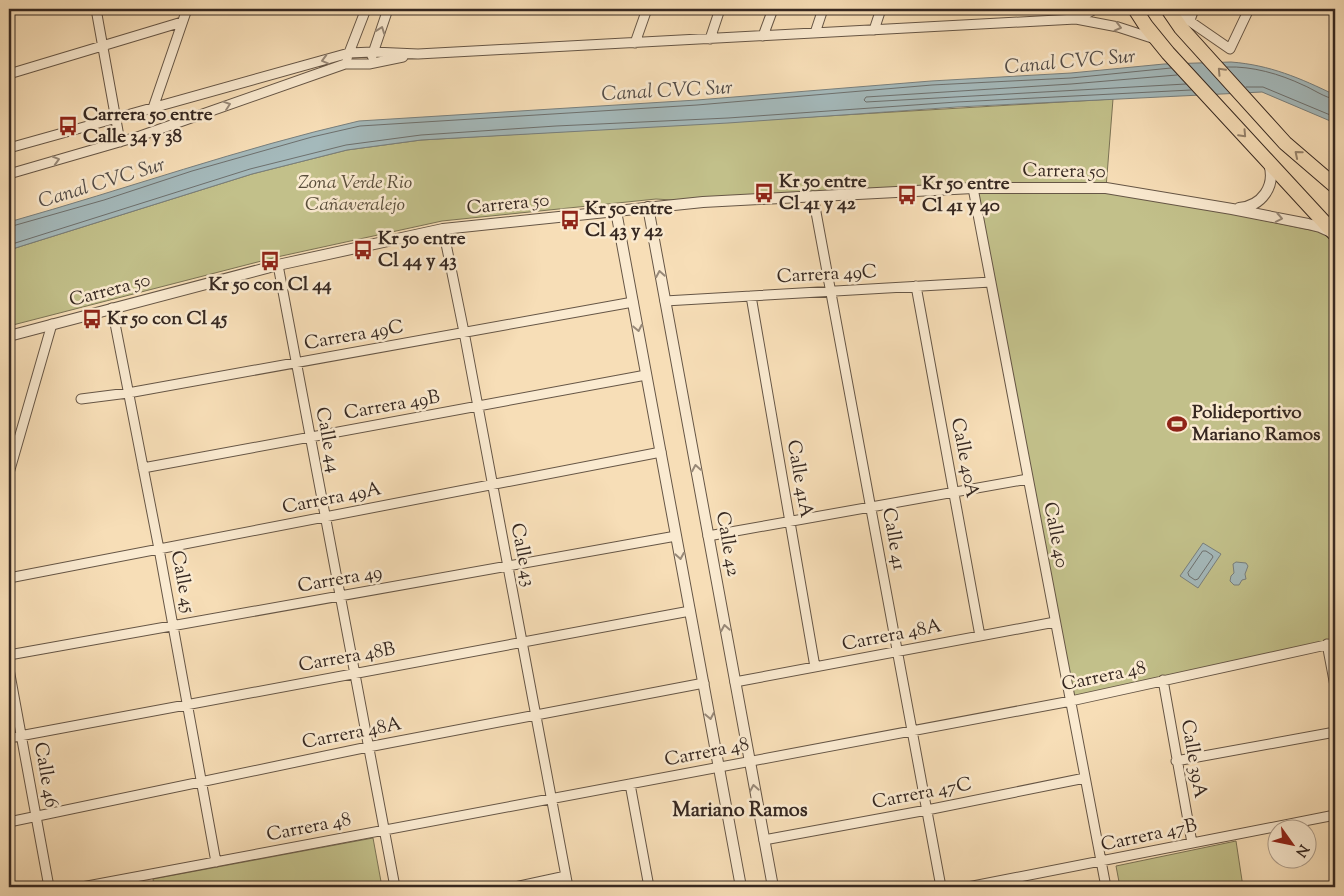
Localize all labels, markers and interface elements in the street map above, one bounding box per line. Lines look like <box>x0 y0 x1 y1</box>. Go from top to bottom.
one-way arrow <box>1113 21 1122 32</box>
one-way arrow <box>375 27 385 35</box>
water label: Canal CVC Sur <box>1003 43 1137 83</box>
one-way arrow <box>320 54 329 65</box>
one-way arrow <box>1218 67 1227 76</box>
water label: Canal CVC Sur <box>601 74 733 110</box>
one-way arrow <box>222 101 231 111</box>
place label: Carrera 50 entre Calle 34 y 38 <box>83 102 213 151</box>
bus stop icon: Carrera 50 entre Calle 34 y 38 <box>57 115 79 137</box>
one-way arrow <box>1237 128 1246 137</box>
water label: Canal CVC Sur <box>35 151 169 217</box>
one-way arrow <box>1295 151 1304 160</box>
one-way arrow <box>51 156 59 166</box>
street label: Carrera 50 <box>1022 158 1106 186</box>
place label: Kr 50 entre Cl 41 y 42 <box>779 169 867 218</box>
park label: Zona Verde Rio Cañaveralejo <box>298 170 412 219</box>
place label: Kr 50 entre Cl 41 y 40 <box>922 171 1010 220</box>
bus stop icon: Kr 50 entre Cl 41 y 42 <box>753 182 775 204</box>
bus stop icon: Kr 50 entre Cl 41 y 40 <box>896 184 918 206</box>
street label: Carrera 50 <box>465 187 551 223</box>
place label: Kr 50 entre Cl 43 y 42 <box>585 196 673 245</box>
bus stop icon: Kr 50 entre Cl 43 y 42 <box>559 209 581 231</box>
one-way arrow <box>1275 212 1284 223</box>
place label: Kr 50 entre Cl 44 y 43 <box>378 226 466 275</box>
bus stop icon: Kr 50 entre Cl 44 y 43 <box>352 239 374 261</box>
bus stop icon: Kr 50 con Cl 44 <box>259 250 281 272</box>
street label: Carrera 49C <box>776 259 878 291</box>
street label: Carrera 50 <box>66 267 154 315</box>
one-way arrow <box>656 269 666 278</box>
place label: Kr 50 con Cl 44 <box>208 272 332 299</box>
place label: Kr 50 con Cl 45 <box>107 306 228 333</box>
bus stop icon: Kr 50 con Cl 45 <box>81 308 103 330</box>
street label: Carrera 49C <box>302 314 406 358</box>
one-way arrow <box>632 323 642 332</box>
street label: Carrera 49B <box>342 384 442 428</box>
place label: Polideportivo Mariano Ramos <box>1192 400 1321 449</box>
street label: Calle 44 <box>307 405 347 476</box>
sports icon: Polideportivo Mariano Ramos <box>1166 413 1188 435</box>
street label: Calle 40A <box>943 416 985 501</box>
street label: Calle 41A <box>779 438 819 521</box>
one-way arrow <box>691 464 701 472</box>
street label: Carrera 49A <box>280 476 385 522</box>
street label: Calle 40 <box>1035 500 1075 570</box>
street label: Calle 41 <box>874 506 912 573</box>
street label: Calle 42 <box>708 509 746 579</box>
street label: Calle 43 <box>503 521 541 589</box>
street label: Calle 45 <box>163 548 201 616</box>
one-way arrow <box>674 552 685 561</box>
street label: Carrera 49 <box>296 559 384 601</box>
street label: Carrera 48A <box>840 613 945 659</box>
one-way arrow <box>720 623 731 632</box>
street label: Carrera 48B <box>297 636 397 680</box>
street label: Carrera 48 <box>1059 655 1149 699</box>
street label: Carrera 48A <box>300 711 405 757</box>
one-way arrow <box>704 712 714 720</box>
street label: Calle 39A <box>1173 718 1213 801</box>
street label: Carrera 48 <box>662 732 752 774</box>
street label: Calle 46 <box>26 740 64 810</box>
street label: Carrera 47C <box>870 771 974 817</box>
one-way arrow <box>750 783 760 792</box>
district label: Mariano Ramos <box>672 797 808 826</box>
street label: Carrera 48 <box>264 807 354 849</box>
street label: Carrera 47B <box>1098 813 1200 859</box>
north arrow <box>1266 818 1316 868</box>
text: N <box>1290 840 1313 860</box>

